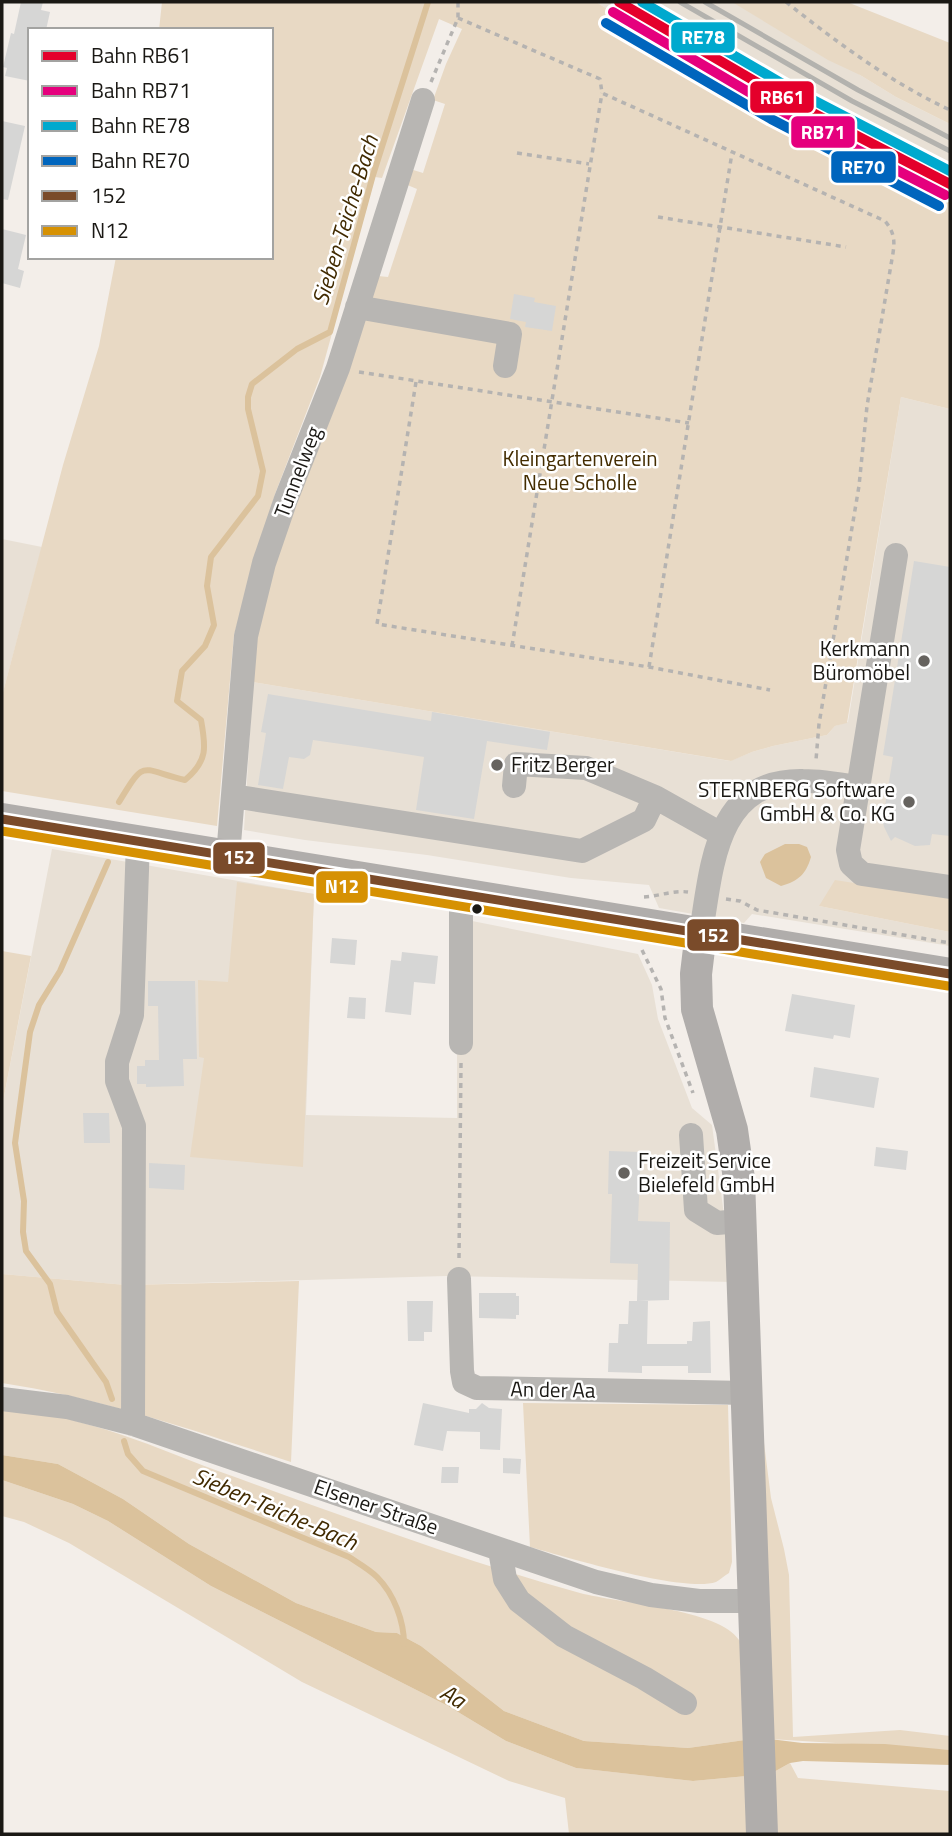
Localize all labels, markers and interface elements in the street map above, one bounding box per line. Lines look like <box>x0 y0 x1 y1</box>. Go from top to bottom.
line badge: RE78 <box>670 21 736 54</box>
text: RE78 <box>681 22 725 51</box>
legend <box>28 28 273 259</box>
text: Bahn RB61 <box>91 39 191 71</box>
text: Bahn RB71 <box>91 74 191 106</box>
line badge: RB61 <box>749 80 815 114</box>
text: RB61 <box>760 82 804 111</box>
text: Bahn RE78 <box>91 109 190 141</box>
line badge: RB71 <box>790 115 856 149</box>
text: RB71 <box>801 117 845 146</box>
water label: Sieben-Teiche-Bach <box>302 130 387 309</box>
text: Bahn RE70 <box>91 144 190 176</box>
line badge: RE70 <box>830 150 897 184</box>
text: RE70 <box>841 152 885 181</box>
text: 152 <box>91 179 126 211</box>
text: N12 <box>91 214 129 246</box>
street label: Tunnelweg <box>265 421 329 522</box>
park label: Kleingartenverein Neue Scholle <box>502 442 658 498</box>
place label: Kerkmann Büromöbel <box>813 632 910 688</box>
marker: Kerkmann Büromöbel <box>916 653 932 669</box>
place label: Fritz Berger <box>511 748 614 780</box>
marker: Fritz Berger <box>489 757 505 773</box>
place label: STERNBERG Software GmbH & Co. KG <box>698 773 895 829</box>
marker: STERNBERG Software GmbH & Co. KG <box>901 794 917 810</box>
line badge: 152 <box>212 841 266 875</box>
text: 152 <box>223 842 255 871</box>
line badge: N12 <box>315 870 369 904</box>
text: N12 <box>325 871 359 900</box>
unlabelled marker <box>470 902 484 916</box>
line badge: 152 <box>686 918 740 952</box>
text: 152 <box>697 920 729 949</box>
place label: Freizeit Service Bielefeld GmbH <box>638 1144 775 1200</box>
marker: Freizeit Service Bielefeld GmbH <box>616 1165 632 1181</box>
street label: An der Aa <box>510 1372 596 1406</box>
water label: Sieben-Teiche-Bach <box>187 1458 363 1559</box>
street label: Elsener Straße <box>310 1470 443 1542</box>
water label: Aa <box>434 1674 474 1718</box>

